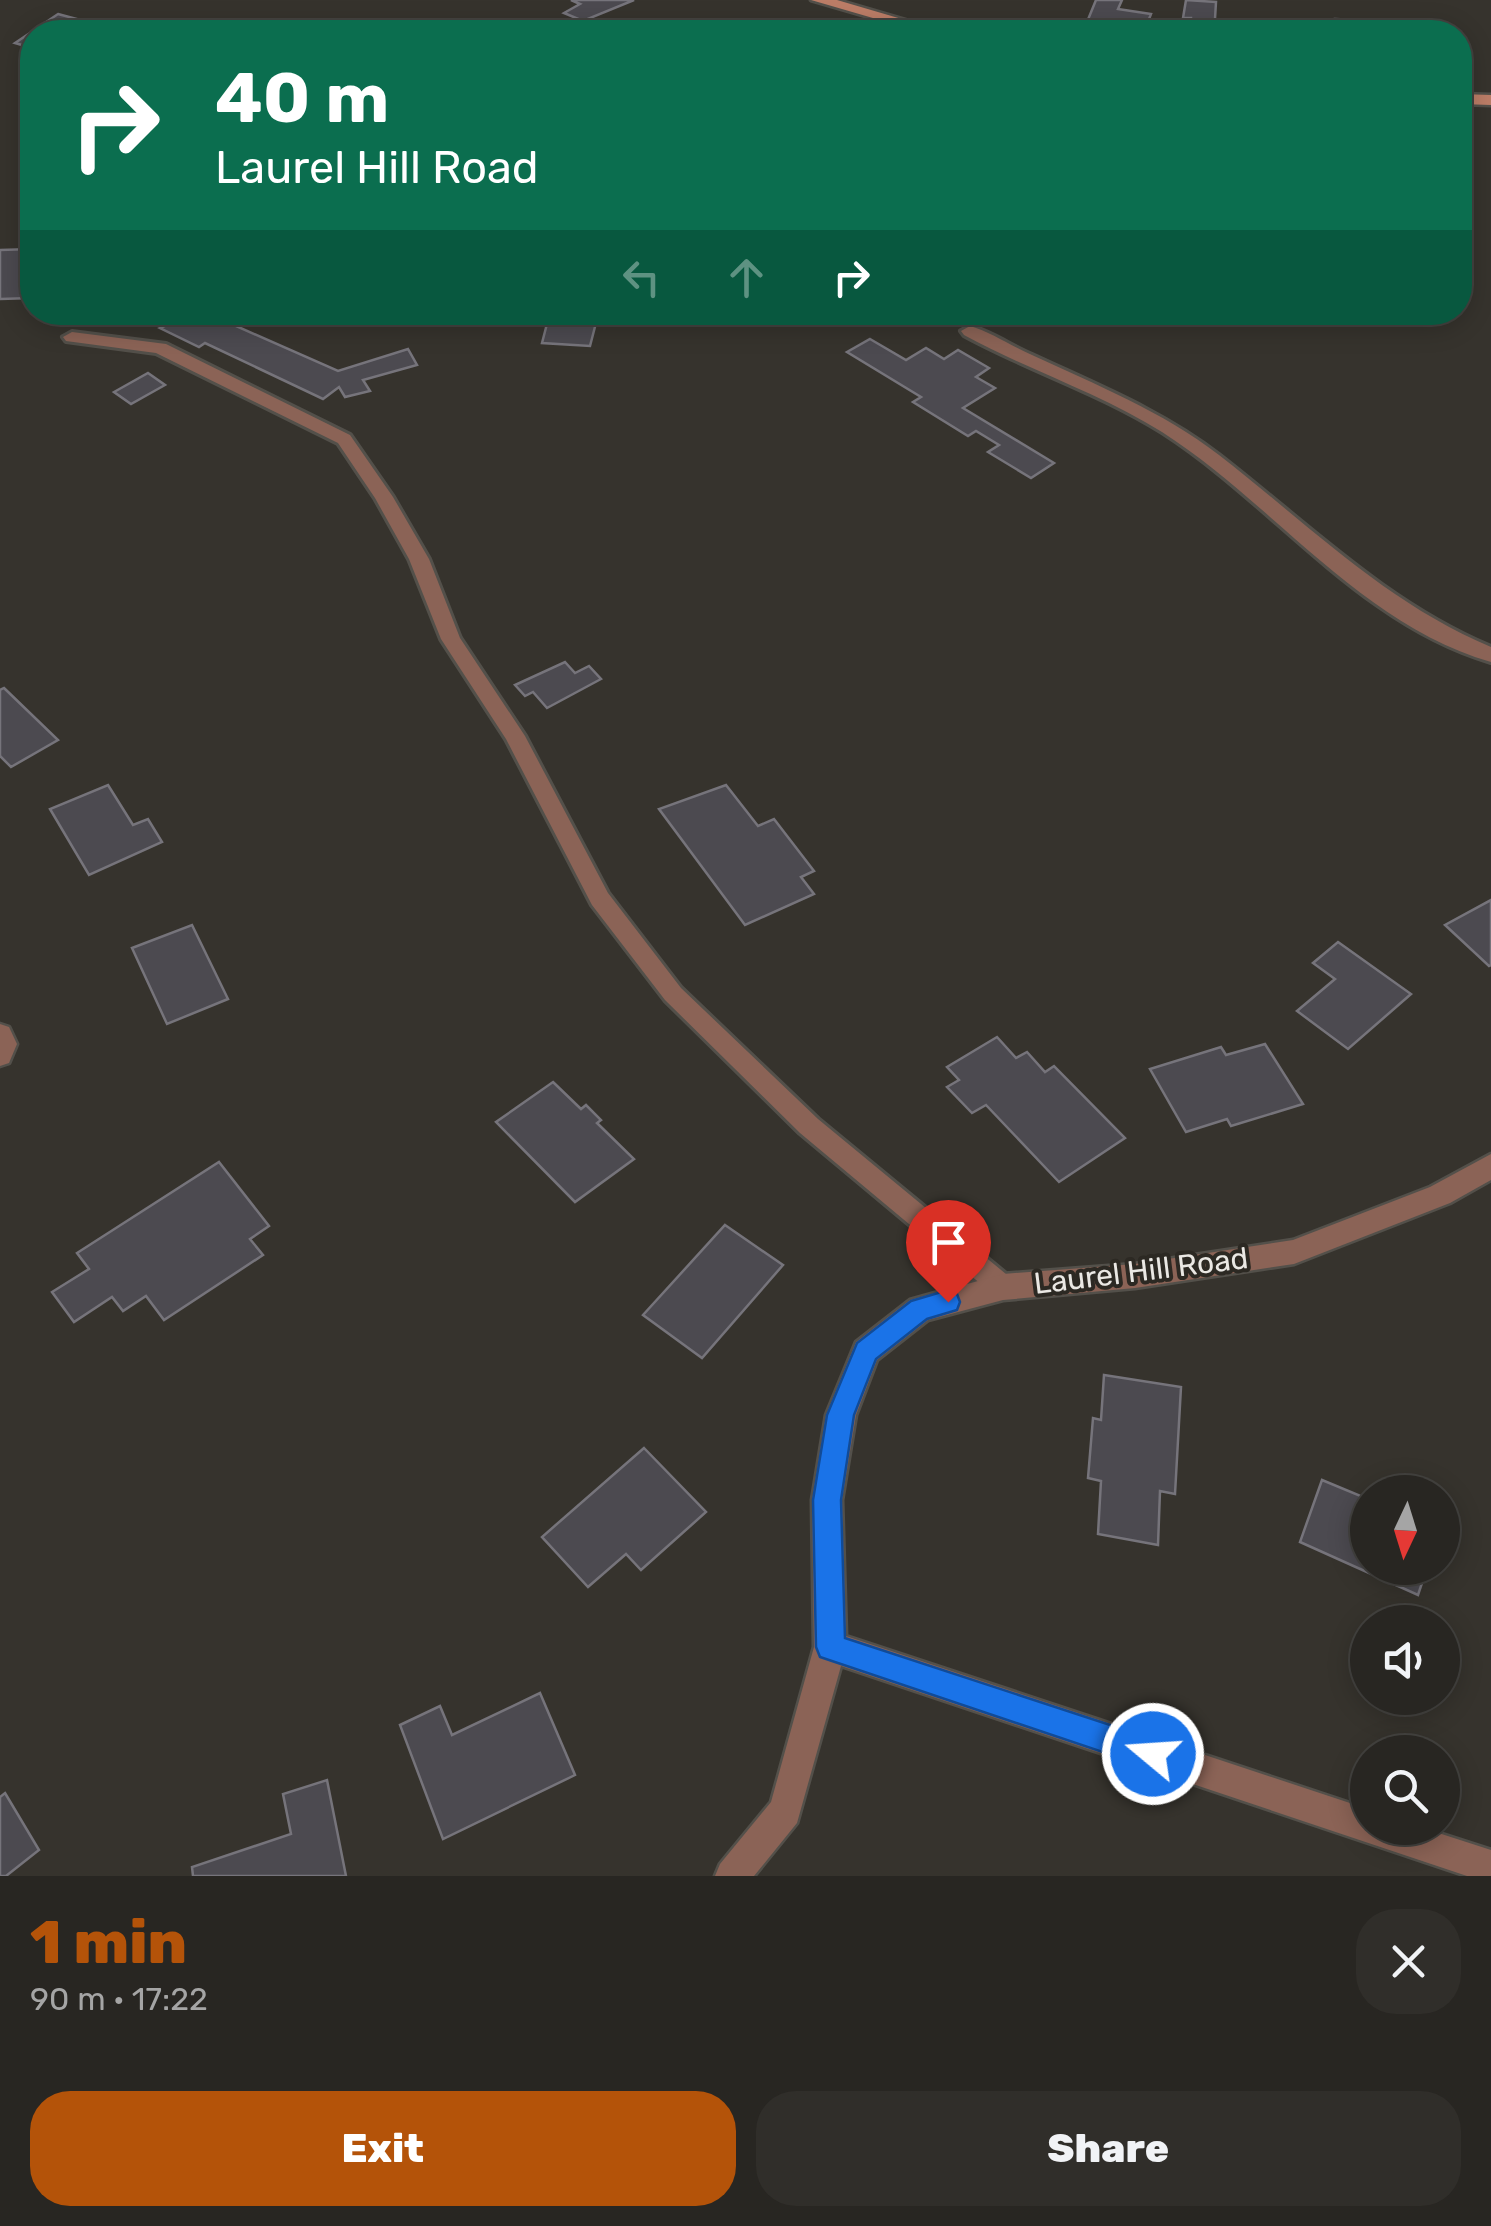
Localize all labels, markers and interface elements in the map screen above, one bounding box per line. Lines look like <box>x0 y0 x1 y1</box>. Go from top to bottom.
text: 40 m <box>215 57 389 140</box>
icon: right <box>50 60 180 190</box>
text: Laurel Hill Road <box>215 141 539 194</box>
icon: left <box>614 250 669 305</box>
icon: ahead <box>719 250 774 305</box>
icon: right <box>824 250 879 305</box>
pin <box>906 1200 991 1303</box>
icon: arrive <box>921 1215 976 1270</box>
street label: Laurel Hill Road <box>1032 1240 1250 1302</box>
north arrow <box>1350 1475 1460 1585</box>
map controls <box>1350 1475 1460 1845</box>
button: sound <box>1350 1605 1460 1715</box>
position arrow <box>1101 1702 1205 1806</box>
button: search <box>1350 1735 1460 1845</box>
text: 1 min <box>30 1907 187 1978</box>
button: close <box>1356 1909 1461 2014</box>
text: 90 m · 17:22 <box>30 1980 208 2018</box>
button: Exit <box>30 2091 736 2206</box>
button: Share <box>756 2091 1461 2206</box>

